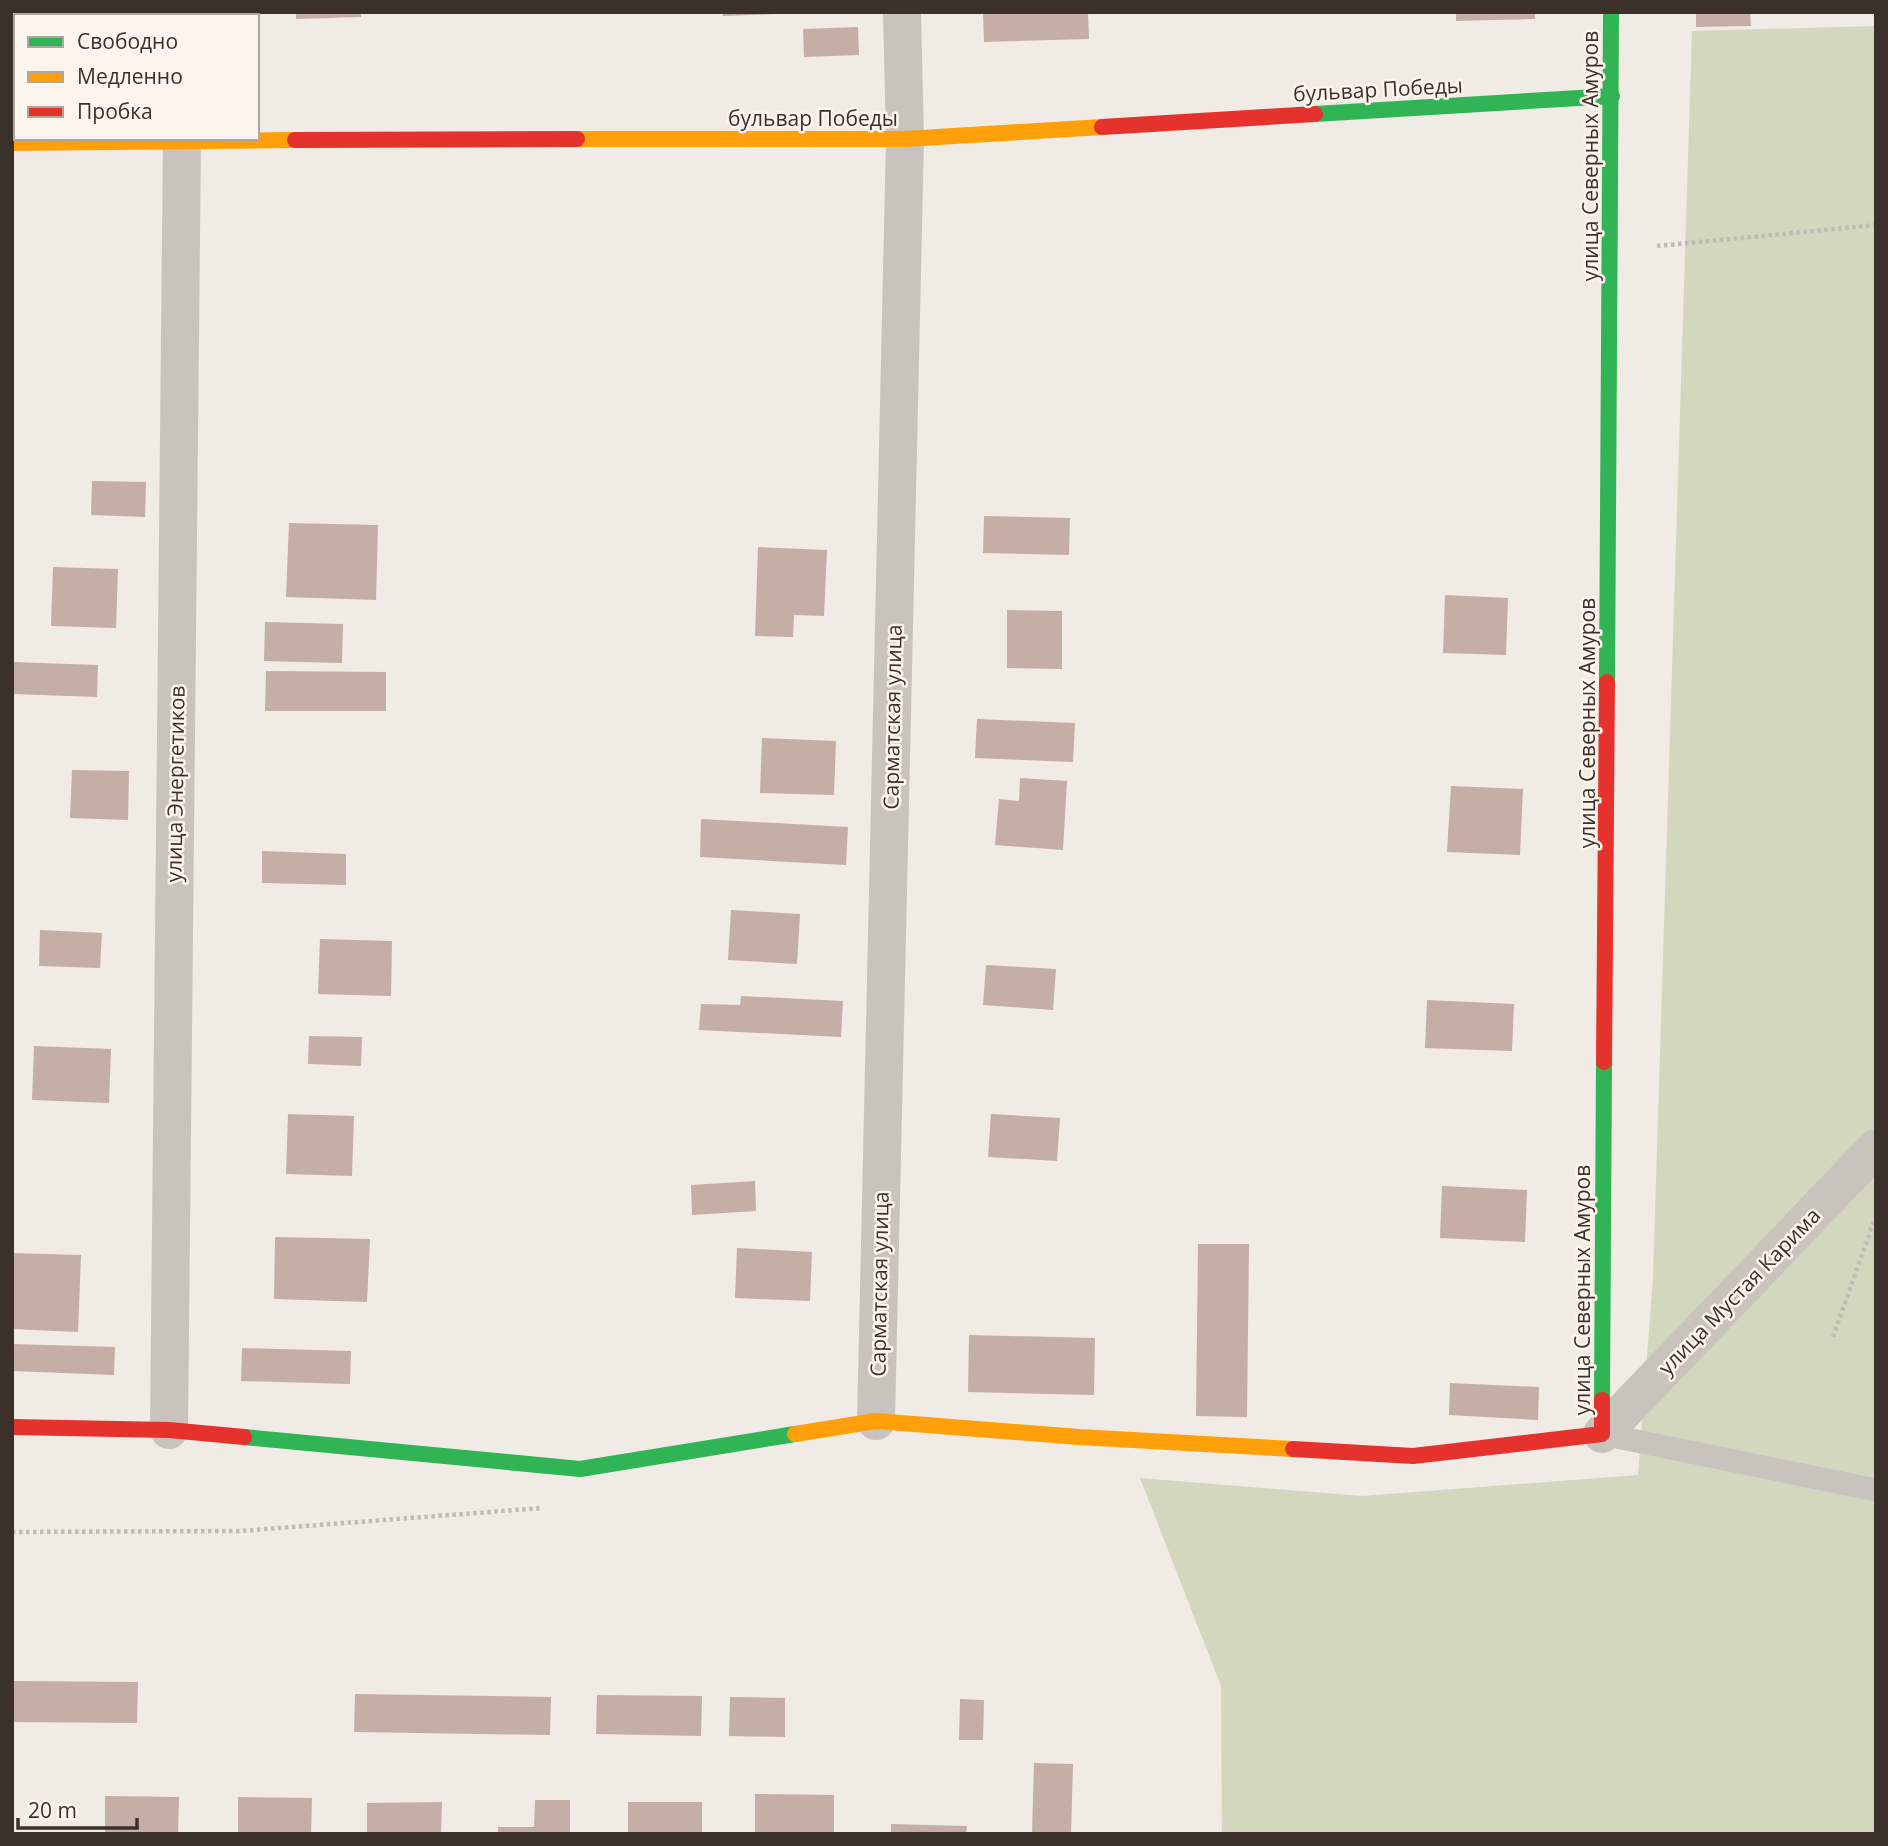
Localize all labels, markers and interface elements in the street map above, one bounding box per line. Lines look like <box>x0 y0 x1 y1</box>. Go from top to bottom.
legend <box>14 14 259 140</box>
text: Свободно <box>77 27 178 55</box>
street label: улица Северных Амуров <box>1576 31 1604 281</box>
text: Медленно <box>77 62 183 90</box>
street label: бульвар Победы <box>1292 71 1464 107</box>
text: Пробка <box>77 97 153 125</box>
street label: бульвар Победы <box>728 104 898 132</box>
street label: улица Северных Амуров <box>1573 598 1601 848</box>
street label: Сарматская улица <box>876 624 908 810</box>
street label: улица Энергетиков <box>159 685 191 883</box>
street label: улица Северных Амуров <box>1568 1165 1596 1415</box>
street label: Сарматская улица <box>863 1191 895 1377</box>
street label: улица Мустая Карима <box>1652 1201 1826 1381</box>
scale bar <box>18 1786 136 1830</box>
text: 20 m <box>28 1796 77 1824</box>

